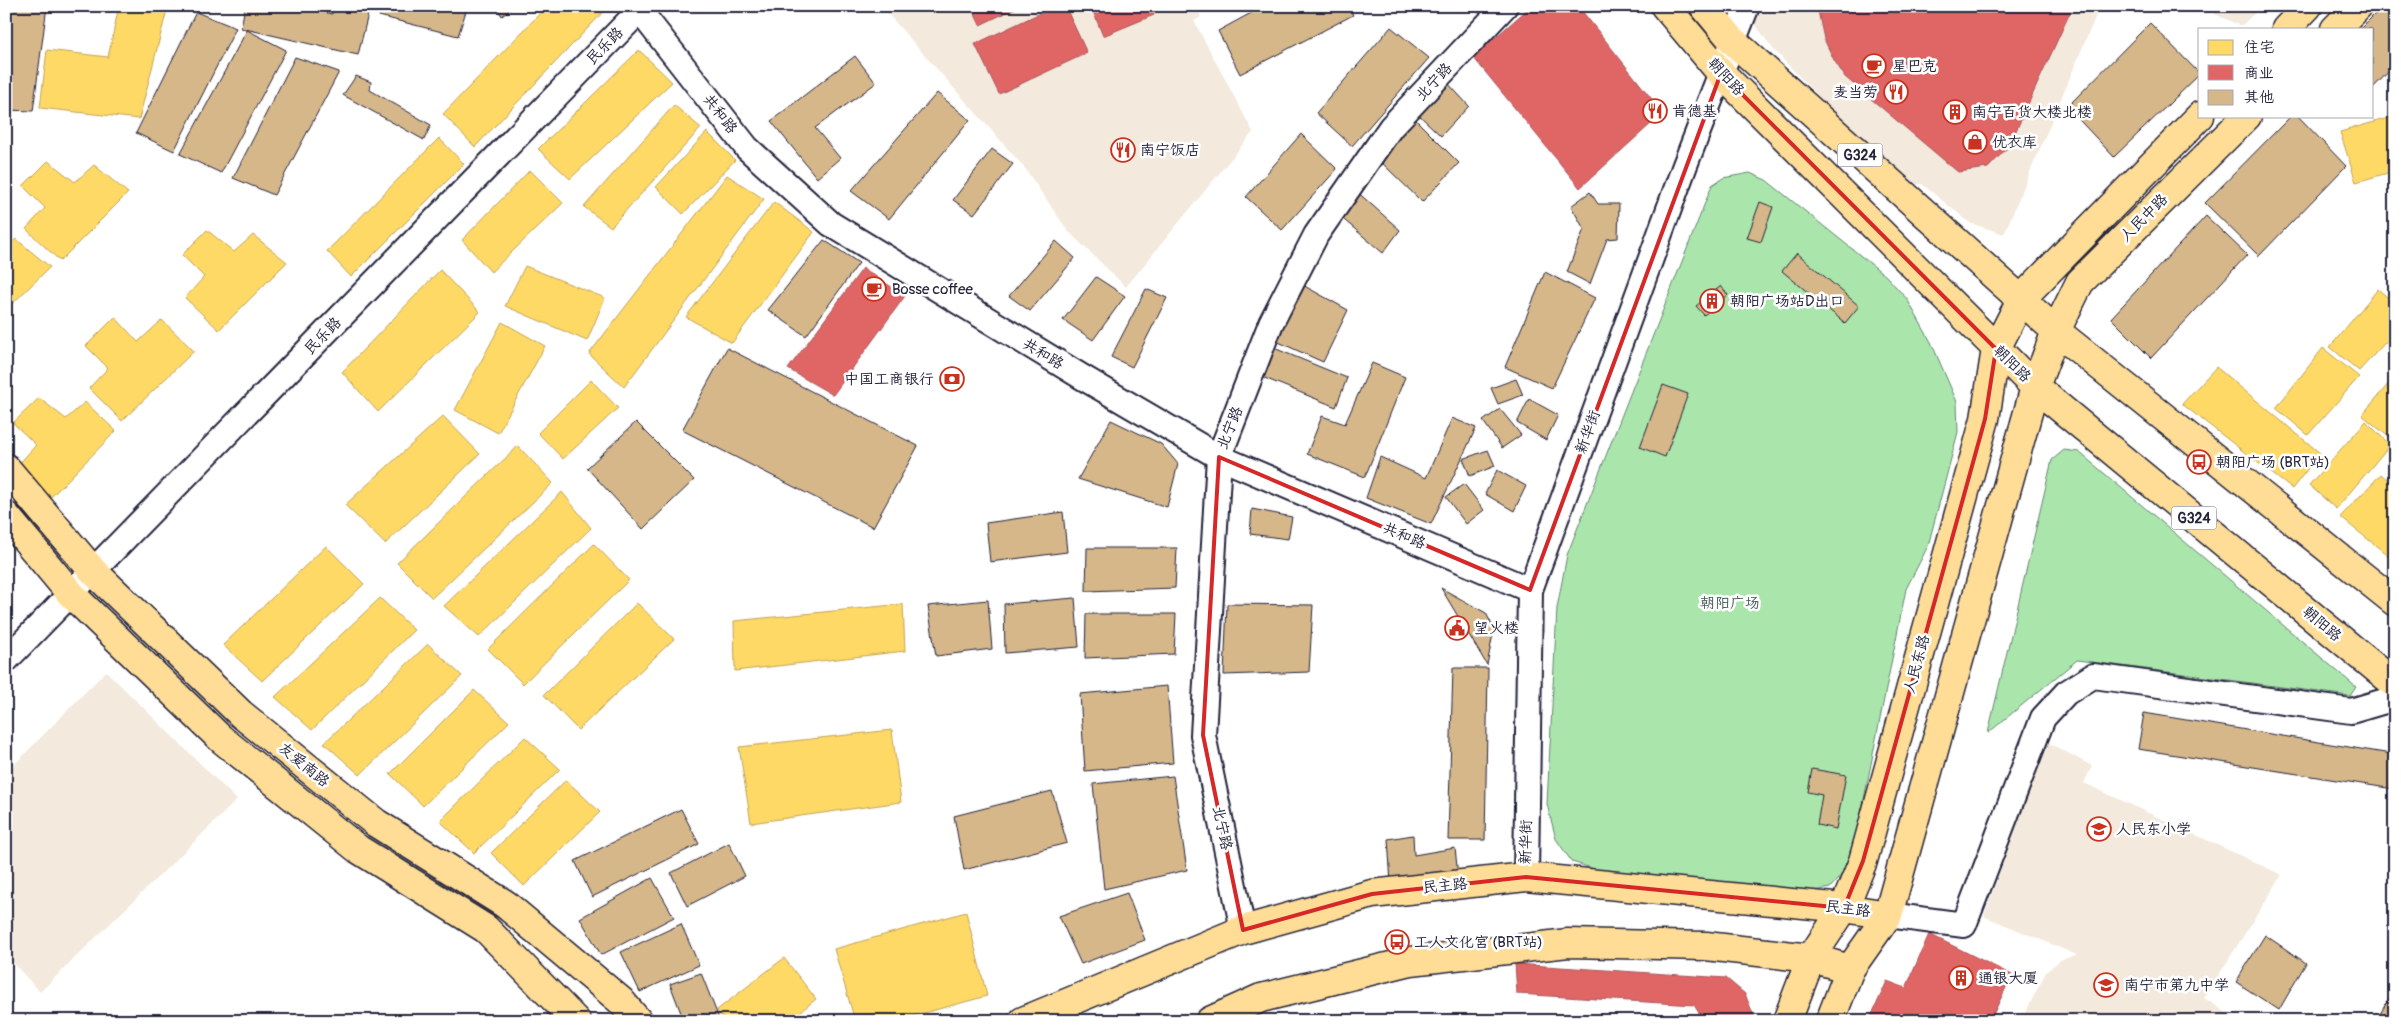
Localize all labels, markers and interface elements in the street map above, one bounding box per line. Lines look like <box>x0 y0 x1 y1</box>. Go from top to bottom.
street label: 民乐路 <box>583 23 627 69</box>
legend <box>2198 28 2374 118</box>
text: 住宅 <box>2244 38 2274 57</box>
cafe icon: 星巴克 <box>1861 53 1887 79</box>
street label: 朝阳路 <box>1704 54 1748 100</box>
place label: 星巴克 <box>1892 57 1937 76</box>
street label: 北宁路 <box>1412 59 1456 105</box>
text: 商业 <box>2244 64 2274 83</box>
restaurant icon: 麦当劳 <box>1883 79 1909 105</box>
place label: 麦当劳 <box>1833 83 1878 102</box>
text: 其他 <box>2244 88 2274 107</box>
street label: 共和路 <box>699 90 741 138</box>
restaurant icon: 肯德基 <box>1642 98 1668 124</box>
building icon: 南宁百货大楼北楼 <box>1942 99 1968 125</box>
place label: 肯德基 <box>1672 102 1717 121</box>
place label: 南宁百货大楼北楼 <box>1972 103 2092 122</box>
shop icon: 优衣库 <box>1962 129 1988 155</box>
place label: 优衣库 <box>1992 133 2037 152</box>
restaurant icon: 南宁饭店 <box>1110 137 1136 163</box>
place label: 南宁饭店 <box>1140 141 1200 160</box>
road number: G324 <box>1838 144 1882 166</box>
street label: 人民中路 <box>2116 190 2172 246</box>
cafe icon: Bosse coffee <box>861 276 887 302</box>
place label: Bosse coffee <box>892 280 973 299</box>
building icon: 朝阳广场站D出口 <box>1699 288 1725 314</box>
place label: 朝阳广场站D出口 <box>1730 292 1844 311</box>
street label: 民乐路 <box>301 313 345 359</box>
street label: 共和路 <box>1019 334 1067 374</box>
street label: 朝阳路 <box>1989 342 2035 386</box>
bank icon: 中国工商银行 <box>939 366 965 392</box>
place label: 中国工商银行 <box>844 370 934 389</box>
street label: 北宁路 <box>1213 404 1247 452</box>
street label: 新华街 <box>1571 408 1605 456</box>
bus stop icon: 朝阳广场 (BRT站) <box>2186 449 2212 475</box>
place label: 朝阳广场 (BRT站) <box>2216 453 2330 472</box>
road number: G324 <box>2172 506 2216 530</box>
street label: 共和路 <box>1380 518 1428 554</box>
park label: 朝阳广场 <box>1700 594 1760 613</box>
street label: 朝阳路 <box>2299 602 2345 646</box>
public building icon: 望火楼 <box>1444 615 1470 641</box>
place label: 望火楼 <box>1474 619 1519 638</box>
street label: 人民东路 <box>1900 633 1934 695</box>
street label: 友爱南路 <box>275 739 333 791</box>
street label: 北宁路 <box>1208 804 1236 852</box>
school or university icon: 人民东小学 <box>2086 816 2112 842</box>
street label: 新华街 <box>1516 819 1536 865</box>
place label: 人民东小学 <box>2116 820 2191 839</box>
street label: 民主路 <box>1422 874 1468 898</box>
street label: 民主路 <box>1825 897 1871 921</box>
bus stop icon: 工人文化宫 (BRT站) <box>1384 929 1410 955</box>
place label: 工人文化宫 (BRT站) <box>1414 933 1543 952</box>
building icon: 通银大厦 <box>1948 965 1974 991</box>
place label: 通银大厦 <box>1978 969 2038 988</box>
school or university icon: 南宁市第九中学 <box>2093 972 2119 998</box>
place label: 南宁市第九中学 <box>2124 976 2229 995</box>

